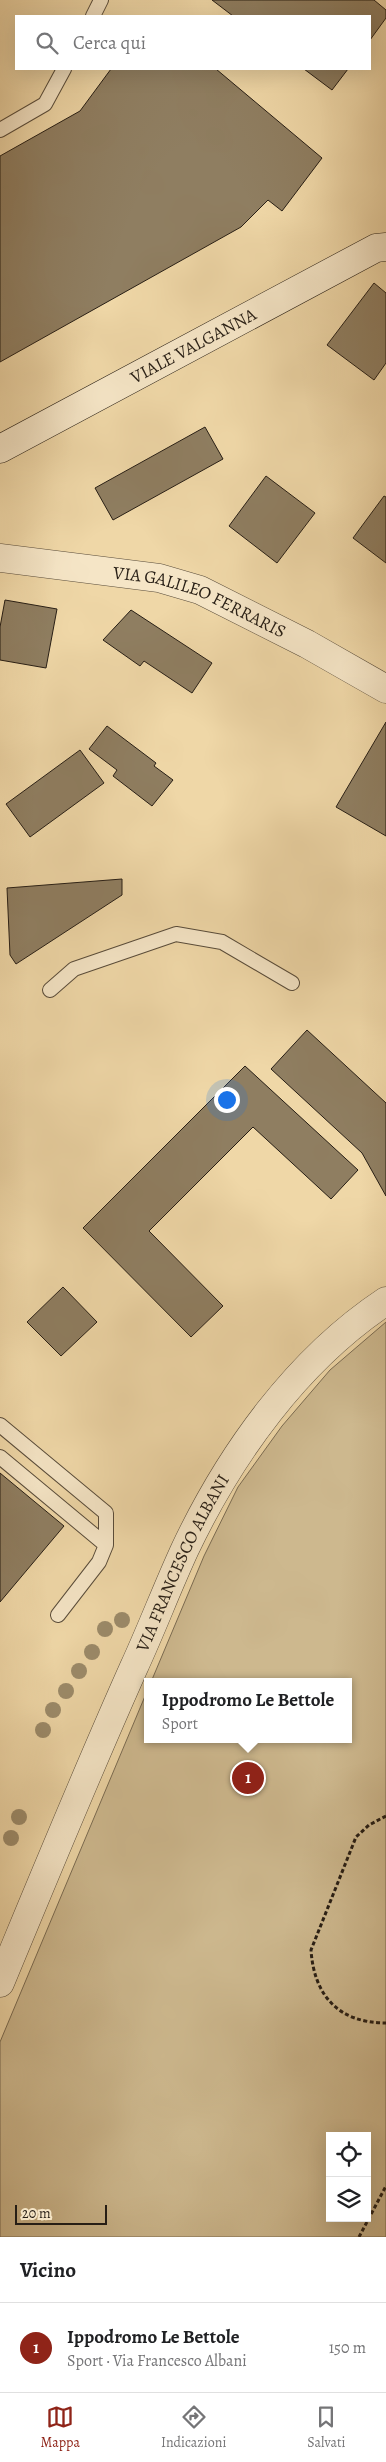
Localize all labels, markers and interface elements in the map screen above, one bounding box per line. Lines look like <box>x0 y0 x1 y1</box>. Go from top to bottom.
search box <box>15 15 371 70</box>
icon: search <box>33 29 61 57</box>
text: Cerca qui <box>73 30 146 56</box>
street label: VIALE VALGANNA <box>125 302 261 390</box>
street label: VIA GALILEO FERRARIS <box>111 560 290 643</box>
your location <box>214 1087 240 1113</box>
street label: VIA FRANCESCO ALBANI <box>130 1470 235 1656</box>
popup <box>144 1678 352 1743</box>
text: Ippodromo Le Bettole <box>162 1687 334 1713</box>
text: Sport <box>162 1713 198 1735</box>
pin: 1 <box>232 1759 264 1797</box>
map controls <box>326 2132 371 2222</box>
button: locate <box>326 2132 371 2177</box>
button: layers <box>326 2177 371 2222</box>
scale bar <box>15 2202 108 2225</box>
text: 20 m <box>22 2204 51 2223</box>
text: Vicino <box>20 2256 76 2284</box>
text: Ippodromo Le Bettole <box>67 2324 240 2350</box>
text: 1 <box>33 2337 39 2359</box>
text: 150 m <box>329 2337 366 2359</box>
text: Sport · Via Francesco Albani <box>67 2350 247 2372</box>
tab: Mappa <box>40 2403 80 2452</box>
tab: Indicazioni <box>161 2403 226 2452</box>
tab: Salvati <box>307 2403 345 2452</box>

